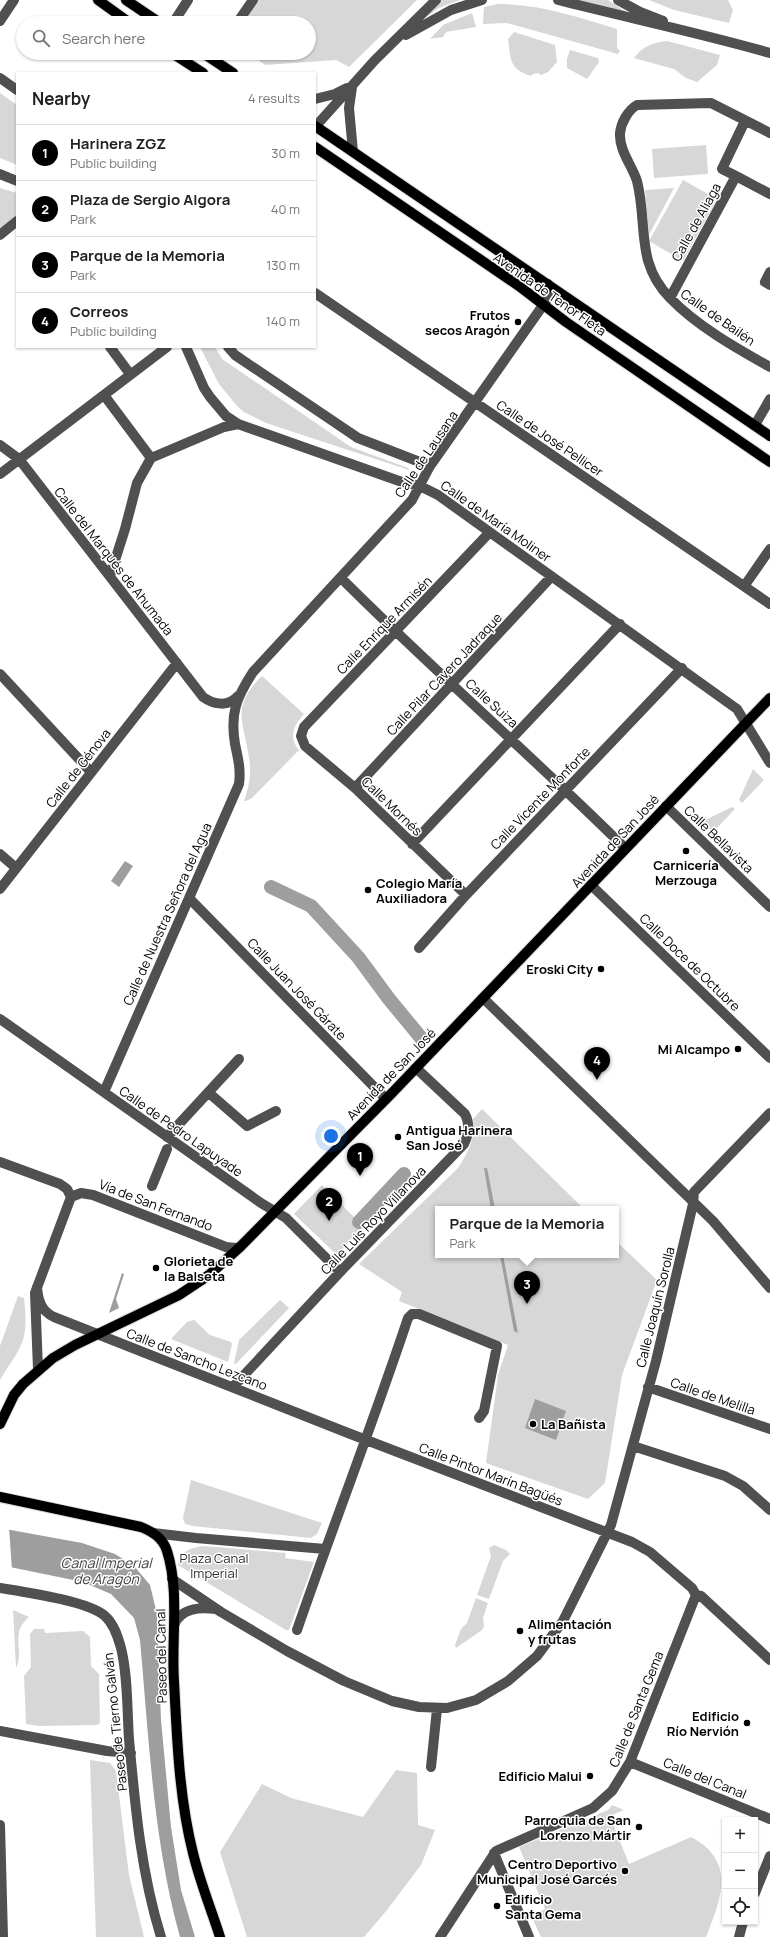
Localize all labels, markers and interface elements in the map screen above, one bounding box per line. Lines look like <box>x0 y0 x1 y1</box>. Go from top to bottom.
search box <box>16 16 316 60</box>
icon: search <box>30 27 52 49</box>
text: Search here <box>62 28 145 49</box>
text: Nearby <box>32 87 90 110</box>
text: 4 results <box>248 89 300 107</box>
text: Harinera ZGZ <box>70 133 166 154</box>
text: 1 <box>42 144 48 162</box>
text: 30 m <box>271 144 300 162</box>
text: Public building <box>70 154 157 172</box>
street label: Calle de Aliaga <box>667 180 725 264</box>
text: Plaza de Sergio Algora <box>70 189 230 210</box>
text: 2 <box>41 200 49 218</box>
text: 40 m <box>271 200 300 218</box>
text: Park <box>70 210 96 228</box>
text: Parque de la Memoria <box>70 245 225 266</box>
street label: Avenida de Tenor Fleta <box>490 248 610 340</box>
text: 3 <box>41 256 49 274</box>
text: 130 m <box>266 256 300 274</box>
text: Park <box>70 266 96 284</box>
street label: Calle de Bailén <box>677 285 759 349</box>
text: Correos <box>70 301 128 322</box>
place label: Frutos secos Aragón <box>425 306 510 339</box>
text: 4 <box>41 312 49 330</box>
text: 140 m <box>266 312 300 330</box>
marker: Frutos secos Aragón <box>513 317 523 327</box>
text: Public building <box>70 322 157 340</box>
street label: Calle de José Pellicer <box>493 396 607 481</box>
street label: Calle de Lausana <box>390 407 462 501</box>
street label: Calle de María Moliner <box>437 476 555 566</box>
street label: Calle del Marqués de Ahumada <box>50 483 178 639</box>
street label: Calle Enrique Armisén <box>332 572 436 678</box>
street label: Calle Pilar Cavero Jadraque <box>382 608 506 739</box>
street label: Calle Suiza <box>462 674 522 732</box>
street label: Calle de Génova <box>41 725 115 811</box>
street label: Calle Vicente Monforte <box>486 742 594 853</box>
street label: Calle Mornés <box>358 772 427 840</box>
street label: Avenida de San José <box>567 790 663 891</box>
street label: Calle Bellavista <box>680 801 758 877</box>
street label: Calle de Nuestra Señora del Agua <box>118 820 216 1008</box>
marker: Carnicería Merzouga <box>681 846 691 856</box>
place label: Carnicería Merzouga <box>653 856 719 889</box>
place label: Colegio María Auxiliadora <box>376 874 462 907</box>
marker: Colegio María Auxiliadora <box>363 885 373 895</box>
street label: Calle Doce de Octubre <box>636 909 745 1015</box>
street label: Calle Juan José Gárate <box>244 934 351 1044</box>
place label: Eroski City <box>526 960 594 978</box>
marker: Eroski City <box>596 964 606 974</box>
street label: Avenida de San José <box>342 1024 440 1124</box>
place label: Mi Alcampo <box>658 1040 730 1058</box>
marker: Mi Alcampo <box>733 1044 743 1054</box>
pin: 4 <box>584 1047 610 1080</box>
street label: Calle de Pedro Lapuyade <box>116 1081 247 1181</box>
place label: Antigua Harinera San José <box>406 1121 512 1154</box>
your location <box>321 1126 341 1146</box>
marker: Antigua Harinera San José <box>393 1132 403 1142</box>
pin: 1 <box>347 1143 373 1176</box>
street label: Calle Luis Royo Villanova <box>316 1162 430 1278</box>
street label: Vía de San Fernando <box>96 1175 216 1235</box>
pin: 2 <box>316 1188 342 1221</box>
popup <box>435 1206 619 1258</box>
text: Parque de la Memoria <box>450 1213 604 1234</box>
text: Park <box>450 1234 475 1252</box>
street label: Calle Joaquín Sorolla <box>631 1245 679 1369</box>
place label: Glorieta de la Balseta <box>164 1252 234 1285</box>
marker: Glorieta de la Balseta <box>151 1263 161 1273</box>
pin: 3 <box>514 1271 540 1304</box>
street label: Calle de Sancho Lezcano <box>124 1324 270 1394</box>
street label: Calle de Melilla <box>668 1373 758 1419</box>
place label: La Bañista <box>541 1415 606 1433</box>
marker: La Bañista <box>528 1419 538 1429</box>
street label: Calle Pintor Marín Bagüés <box>417 1438 566 1510</box>
park label: Plaza Canal Imperial <box>180 1549 248 1582</box>
water label: Canal Imperial de Aragón <box>61 1553 153 1588</box>
street label: Paseo del Canal <box>151 1608 171 1704</box>
place label: Alimentación y frutas <box>528 1615 612 1648</box>
marker: Alimentación y frutas <box>515 1626 525 1636</box>
street label: Calle de Santa Gema <box>605 1648 667 1770</box>
street label: Paseo de Tierno Galván <box>99 1652 131 1792</box>
place label: Edificio Río Nervión <box>667 1707 739 1740</box>
marker: Edificio Río Nervión <box>742 1718 752 1728</box>
street label: Calle del Canal <box>661 1753 749 1803</box>
place label: Edificio Malui <box>498 1767 582 1785</box>
marker: Edificio Malui <box>585 1771 595 1781</box>
place label: Parroquia de San Lorenzo Mártir <box>525 1811 631 1844</box>
map controls <box>722 1817 758 1925</box>
button: + <box>722 1817 758 1853</box>
marker: Parroquia de San Lorenzo Mártir <box>634 1822 644 1832</box>
button: − <box>722 1853 758 1889</box>
place label: Centro Deportivo Municipal José Garcés <box>477 1855 617 1888</box>
marker: Centro Deportivo Municipal José Garcés <box>620 1866 630 1876</box>
button: locate <box>722 1889 758 1925</box>
place label: Edificio Santa Gema <box>505 1890 581 1923</box>
marker: Edificio Santa Gema <box>492 1901 502 1911</box>

